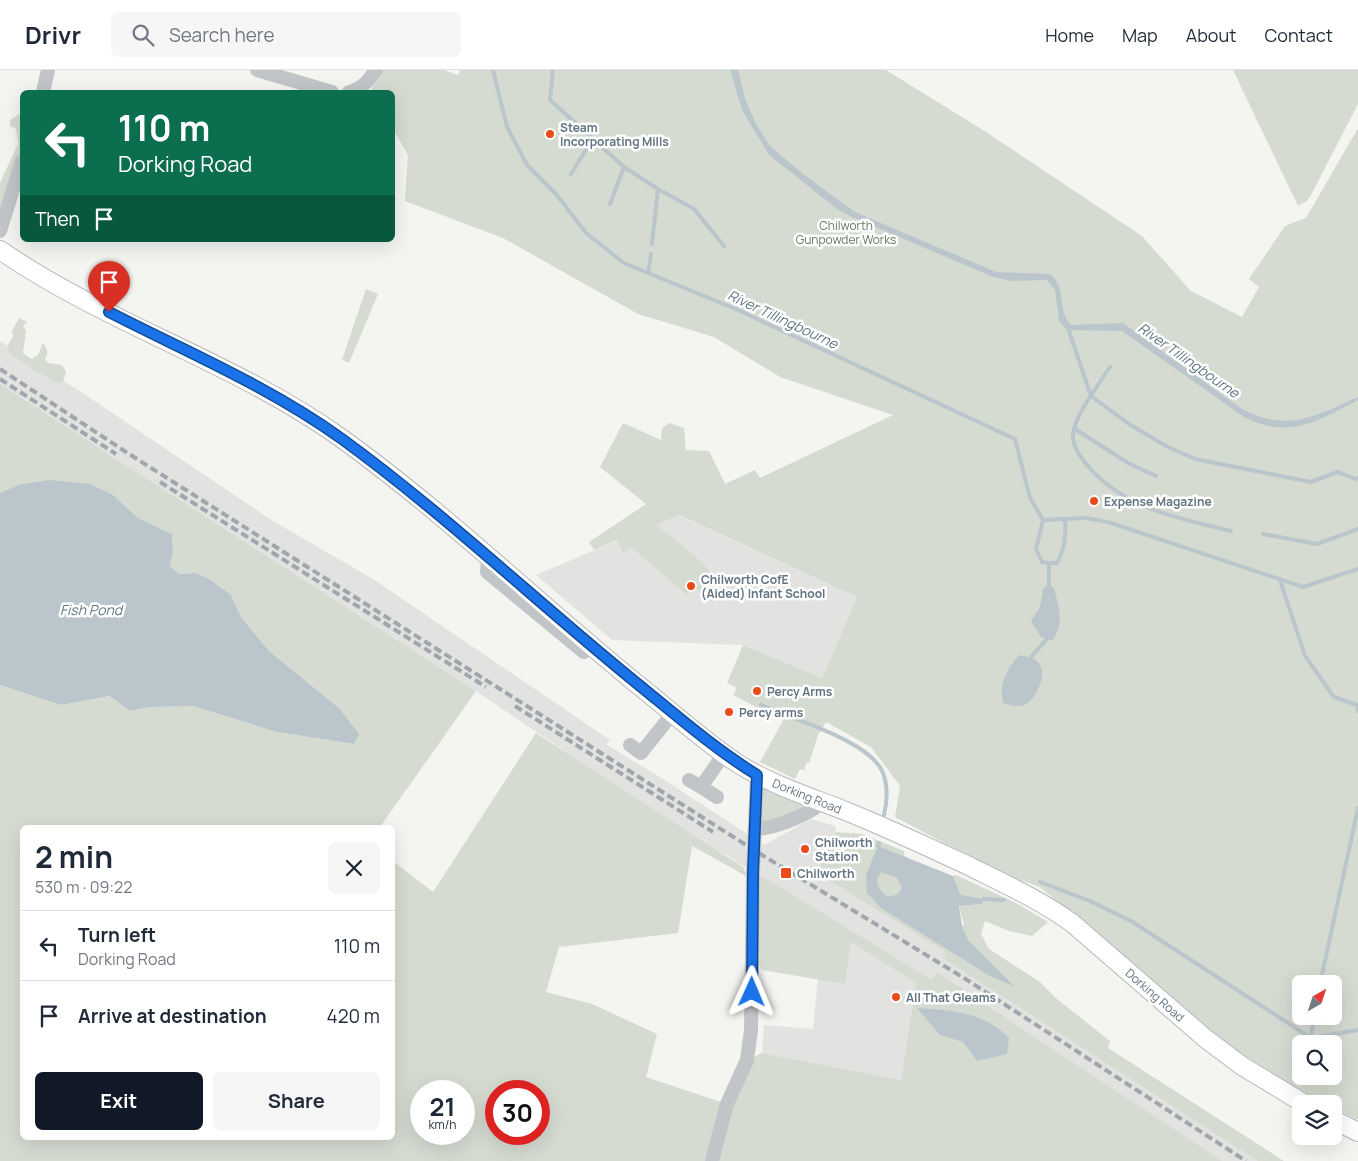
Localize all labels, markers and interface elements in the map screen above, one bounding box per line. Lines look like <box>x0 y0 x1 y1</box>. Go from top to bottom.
search box <box>111 12 461 57</box>
text: Drivr <box>25 18 81 51</box>
icon: search <box>129 21 157 49</box>
text: Search here <box>169 22 275 48</box>
text: Home <box>1045 23 1094 47</box>
text: Map <box>1122 23 1158 47</box>
text: About <box>1186 23 1236 47</box>
text: Contact <box>1264 23 1333 47</box>
text: 110 m <box>118 104 210 152</box>
icon: left <box>35 110 100 175</box>
place label: Steam Incorporating Mills <box>560 119 669 150</box>
marker: Steam Incorporating Mills <box>544 128 556 140</box>
text: Dorking Road <box>118 149 252 179</box>
icon: arrive <box>90 205 118 233</box>
text: Then <box>35 206 80 232</box>
park label: Chilworth Gunpowder Works <box>796 217 896 248</box>
pin <box>88 261 130 312</box>
icon: arrive <box>95 268 123 296</box>
water label: River Tillingbourne <box>725 285 842 353</box>
water label: River Tillingbourne <box>1135 318 1244 402</box>
place label: Expense Magazine <box>1104 493 1212 510</box>
marker: Expense Magazine <box>1088 495 1100 507</box>
place label: Chilworth CofE (Aided) Infant School <box>701 571 825 602</box>
marker: Chilworth CofE (Aided) Infant School <box>685 580 697 592</box>
water label: Fish Pond <box>60 600 124 619</box>
place label: Percy Arms <box>767 683 833 700</box>
marker: Percy Arms <box>751 685 763 697</box>
place label: Percy arms <box>739 704 804 721</box>
marker: Percy arms <box>723 706 735 718</box>
street label: Dorking Road <box>770 774 844 818</box>
place label: Chilworth Station <box>815 834 872 865</box>
text: 2 min <box>35 836 113 877</box>
button: close <box>328 842 380 894</box>
marker: Chilworth Station <box>799 843 811 855</box>
place label: Chilworth <box>797 865 854 882</box>
marker: Chilworth <box>779 866 793 880</box>
text: 530 m · 09:22 <box>35 876 132 898</box>
text: Turn left <box>78 922 156 948</box>
icon: left <box>35 932 63 960</box>
text: 110 m <box>334 933 380 959</box>
text: Dorking Road <box>78 948 176 970</box>
position arrow <box>725 965 777 1017</box>
street label: Dorking Road <box>1122 965 1188 1025</box>
north arrow <box>1292 975 1342 1025</box>
map controls <box>1292 975 1342 1145</box>
place label: All That Gleams <box>906 989 996 1006</box>
marker: All That Gleams <box>890 991 902 1003</box>
icon: arrive <box>35 1002 63 1030</box>
text: Arrive at destination <box>78 1003 267 1029</box>
text: 420 m <box>326 1003 380 1029</box>
button: search <box>1292 1035 1342 1085</box>
button: Exit <box>35 1072 203 1130</box>
button: Share <box>213 1072 380 1130</box>
speed limit sign: 30 <box>485 1080 550 1145</box>
text: 21 <box>430 1089 455 1124</box>
button: layers <box>1292 1095 1342 1145</box>
text: km/h <box>429 1116 456 1133</box>

